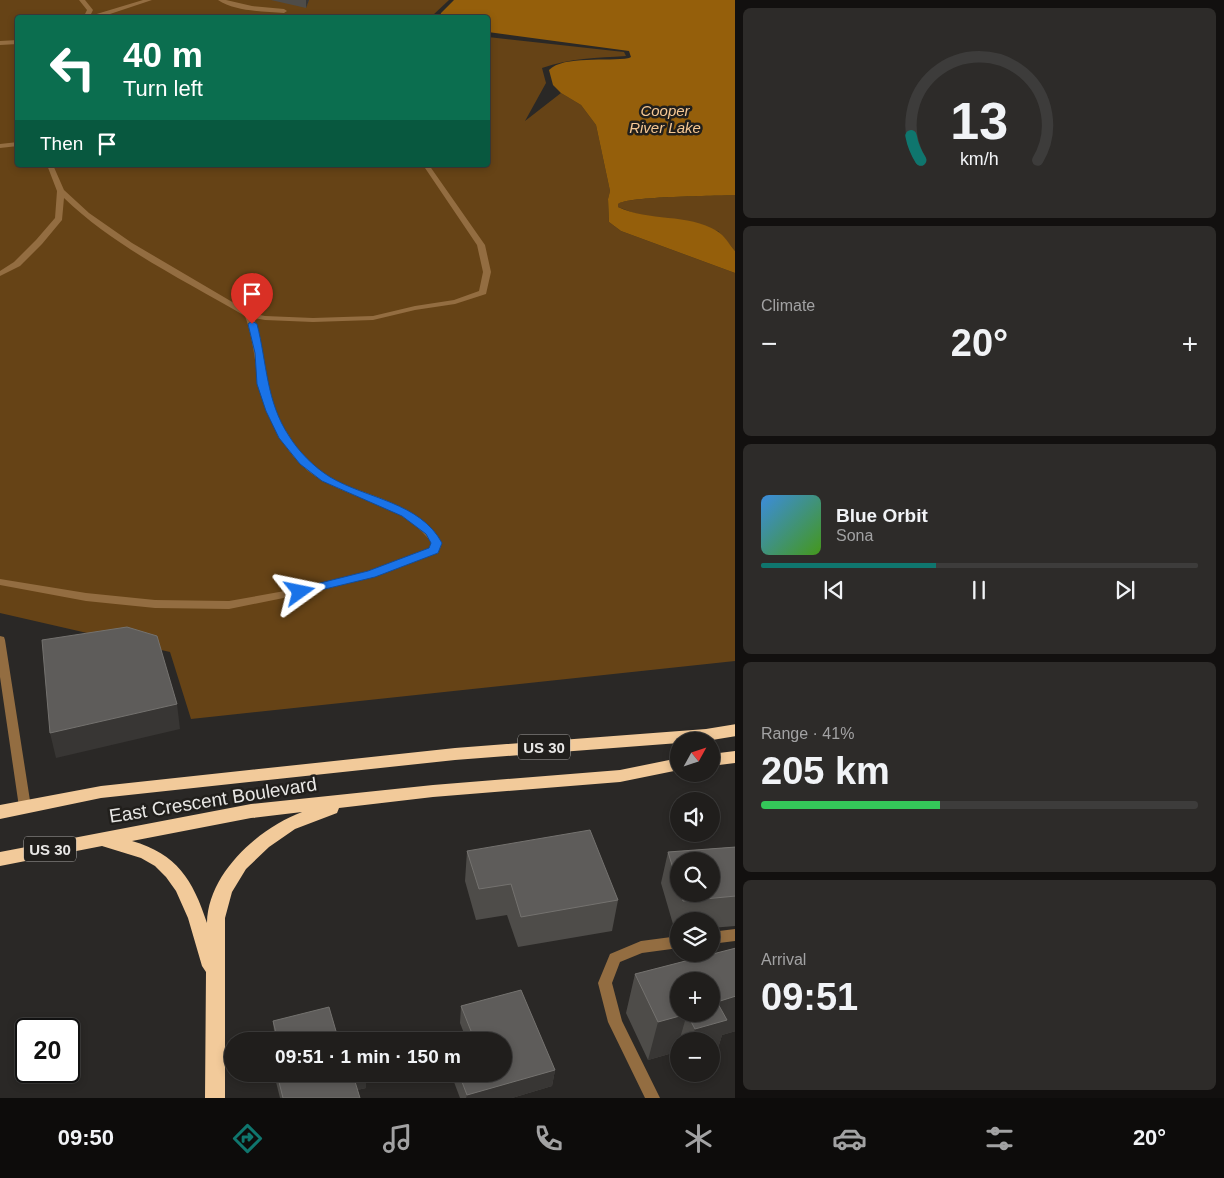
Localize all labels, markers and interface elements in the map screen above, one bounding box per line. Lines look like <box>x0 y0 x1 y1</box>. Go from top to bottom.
icon: left <box>40 35 105 100</box>
text: 40 m <box>123 35 203 74</box>
text: Turn left <box>123 76 203 101</box>
text: 13 <box>951 92 1008 150</box>
water label: Cooper River Lake <box>629 102 701 136</box>
icon: arrive <box>93 130 121 158</box>
text: Then <box>40 133 83 154</box>
text: km/h <box>960 149 999 169</box>
pin <box>231 273 273 324</box>
icon: arrive <box>238 280 266 308</box>
text: Climate <box>761 297 815 314</box>
text: 20° <box>951 322 1008 364</box>
text: − <box>761 328 777 359</box>
text: + <box>1182 328 1198 359</box>
text: Blue Orbit <box>836 505 928 526</box>
text: Sona <box>836 527 873 544</box>
position arrow <box>273 565 325 617</box>
icon: previous <box>820 576 848 604</box>
icon: pause <box>965 576 993 604</box>
icon: next <box>1111 576 1139 604</box>
text: Range · 41% <box>761 725 854 742</box>
north arrow <box>670 732 720 782</box>
map controls <box>670 732 720 1082</box>
road number: US 30 <box>518 734 570 760</box>
text: 205 km <box>761 750 890 792</box>
street label: East Crescent Boulevard <box>108 773 318 827</box>
button: sound <box>670 792 720 842</box>
road number: US 30 <box>24 836 76 862</box>
button: search <box>670 852 720 902</box>
button: layers <box>670 912 720 962</box>
text: Arrival <box>761 951 806 968</box>
button: + <box>670 972 720 1022</box>
text: 09:51 <box>761 976 858 1018</box>
speed limit sign: 20 <box>15 1018 80 1083</box>
button: − <box>670 1032 720 1082</box>
text: 09:51 · 1 min · 150 m <box>275 1046 461 1067</box>
icon: directions <box>230 1121 265 1156</box>
icon: music <box>380 1121 415 1156</box>
icon: phone <box>531 1121 566 1156</box>
icon: climate <box>681 1121 716 1156</box>
icon: car <box>832 1121 867 1156</box>
icon: filters <box>982 1121 1017 1156</box>
text: 09:50 <box>58 1125 114 1150</box>
text: 20° <box>1133 1125 1166 1150</box>

